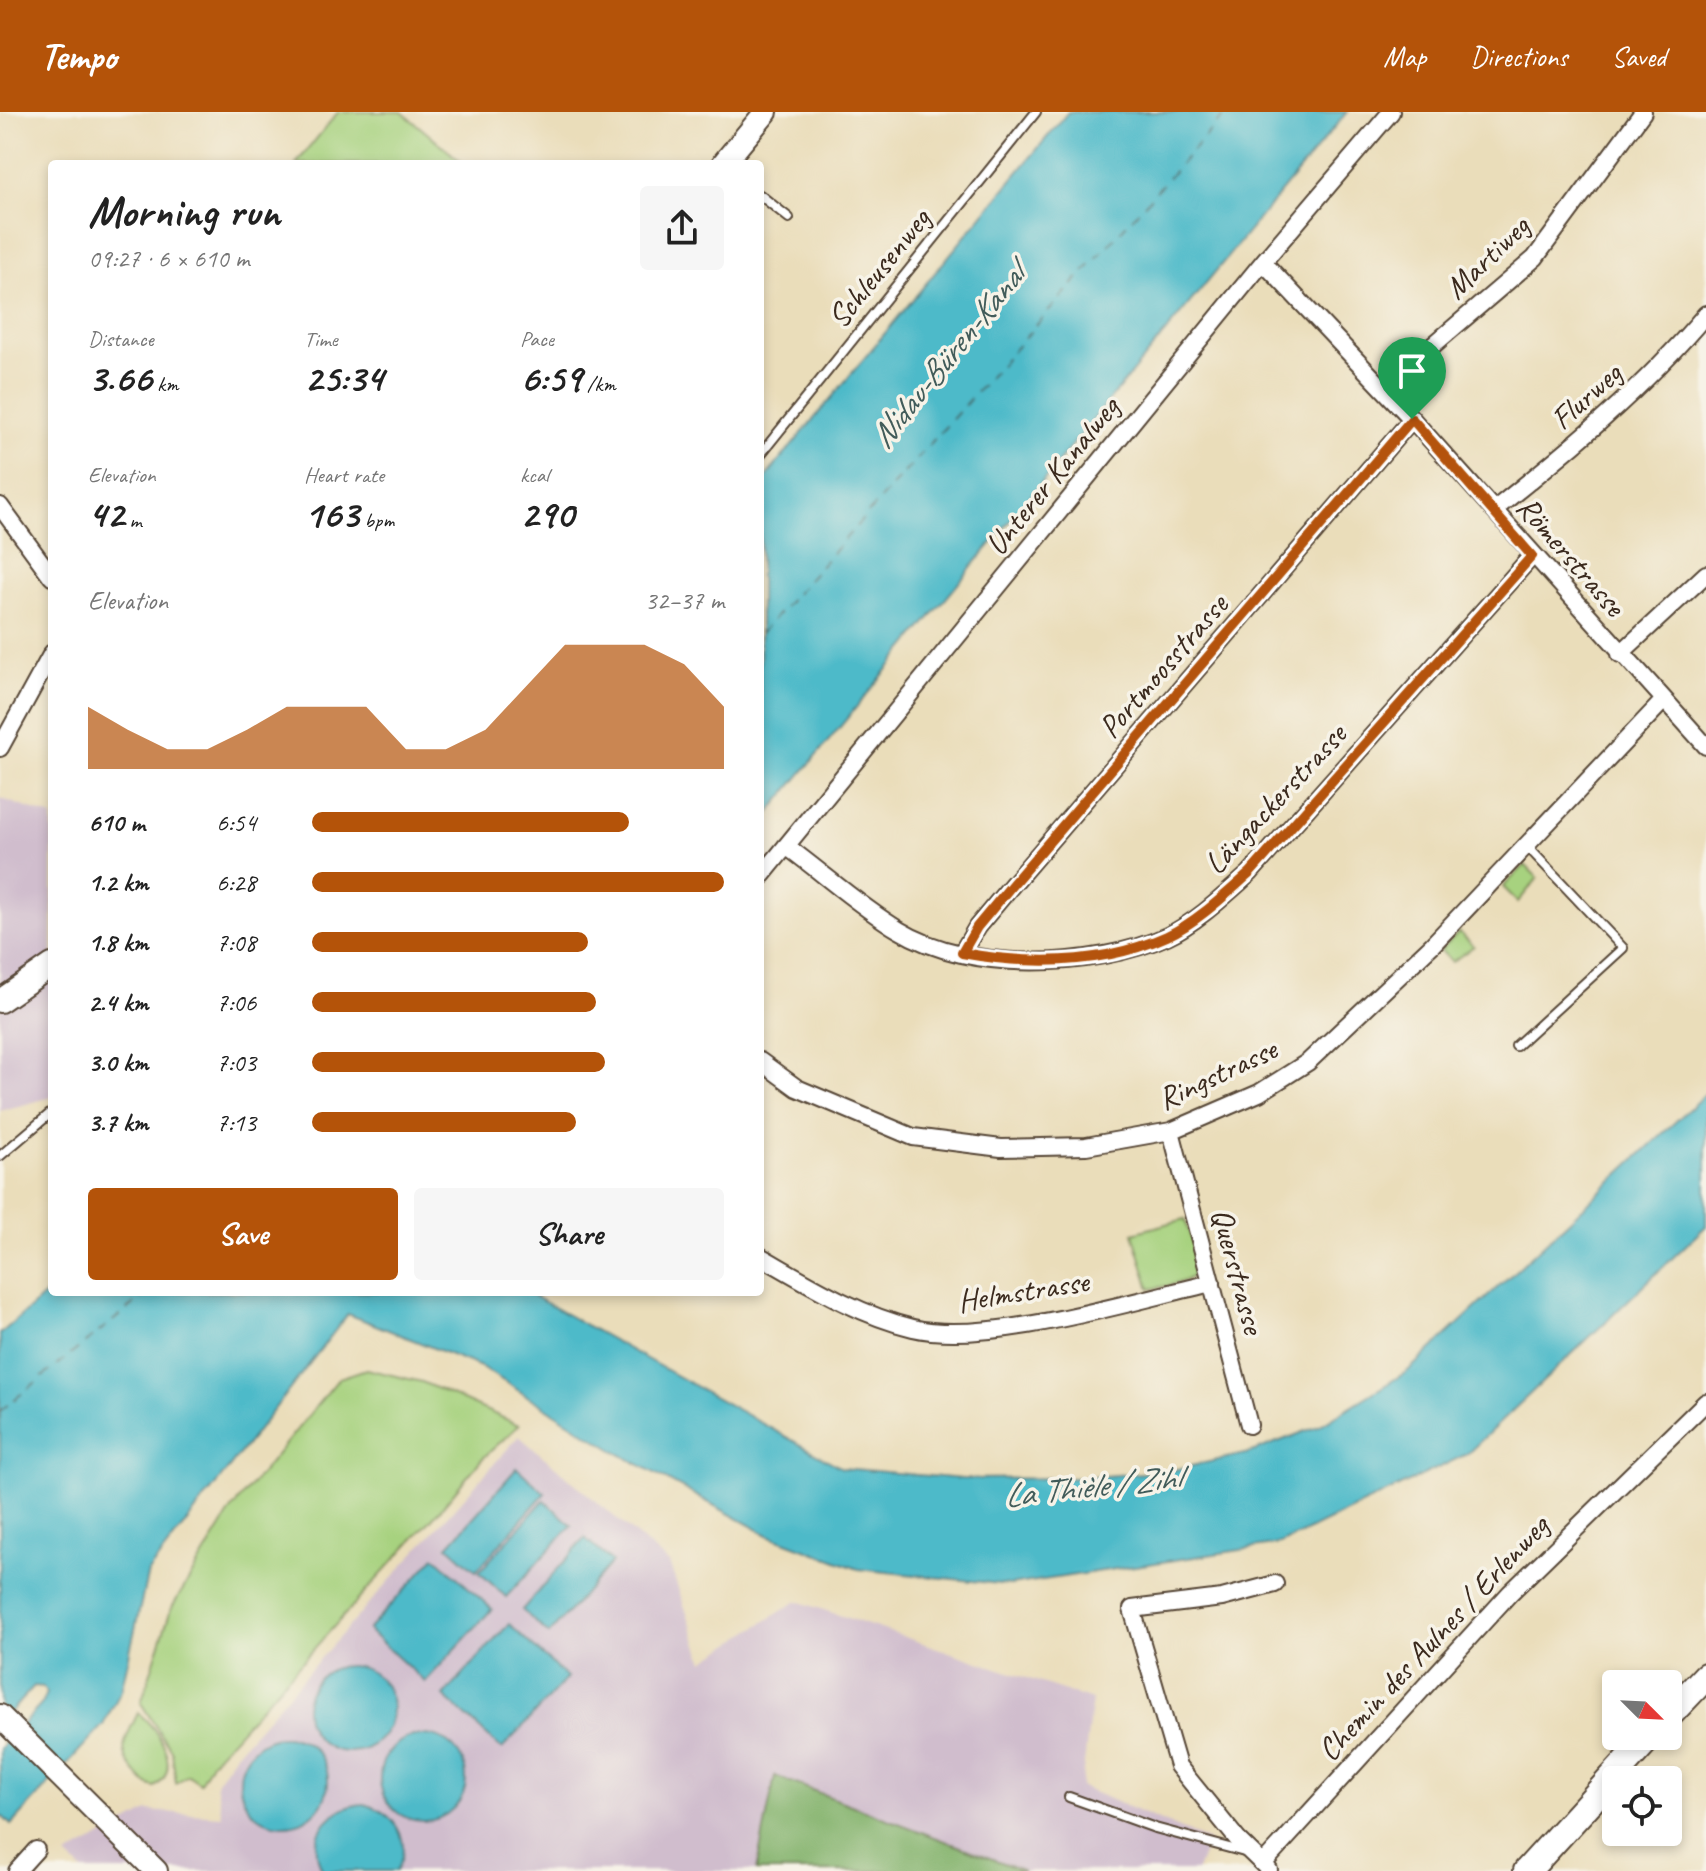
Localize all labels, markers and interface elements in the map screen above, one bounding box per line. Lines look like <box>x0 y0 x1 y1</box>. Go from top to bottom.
text: Tempo <box>40 33 116 80</box>
text: Map <box>1383 39 1426 74</box>
text: Directions <box>1470 39 1568 74</box>
text: Saved <box>1612 39 1666 74</box>
text: Morning run <box>88 184 280 239</box>
button: share <box>640 186 724 270</box>
street label: Schleusenweg <box>818 198 941 336</box>
street label: Martiweg <box>1436 205 1540 308</box>
text: 09:27 · 6 × 610 m <box>88 242 249 275</box>
water label: Nidau-Büren-Kanal <box>860 247 1041 456</box>
text: Distance <box>88 325 154 353</box>
text: Time <box>304 325 338 353</box>
text: Pace <box>520 325 554 353</box>
pin <box>1378 337 1446 419</box>
icon: arrive <box>1390 349 1434 393</box>
street label: Flurweg <box>1542 352 1631 439</box>
text: 3.66 <box>88 353 152 403</box>
text: 25:34 <box>304 353 383 403</box>
text: 6:59 <box>520 353 582 403</box>
text: km <box>152 370 178 398</box>
text: /km <box>582 370 616 398</box>
street label: Unterer Kanalweg <box>976 386 1130 563</box>
text: Elevation <box>88 461 156 489</box>
text: Heart rate <box>304 461 384 489</box>
text: kcal <box>520 461 549 489</box>
street label: Römerstrasse <box>1508 487 1636 627</box>
text: 42 <box>88 489 124 539</box>
text: 163 <box>304 489 359 539</box>
text: 290 <box>520 489 574 539</box>
text: m <box>124 506 142 534</box>
text: bpm <box>359 506 394 534</box>
street label: Portmoosstrasse <box>1089 583 1238 747</box>
text: Elevation <box>88 584 168 617</box>
text: 32–37 m <box>645 584 724 617</box>
street label: Längackerstrasse <box>1195 713 1357 883</box>
text: 610 m <box>88 806 145 839</box>
text: 6:54 <box>216 806 256 839</box>
text: 1.2 km <box>88 866 148 899</box>
text: 6:28 <box>216 866 256 899</box>
text: 1.8 km <box>88 926 148 959</box>
text: 7:08 <box>216 926 256 959</box>
text: 2.4 km <box>88 986 148 1019</box>
text: 7:06 <box>216 986 256 1019</box>
street label: Ringstrasse <box>1151 1027 1286 1119</box>
text: 3.0 km <box>88 1046 148 1079</box>
text: 7:03 <box>216 1046 256 1079</box>
text: 3.7 km <box>88 1106 148 1139</box>
text: 7:13 <box>216 1106 256 1139</box>
button: Save <box>88 1188 398 1280</box>
button: Share <box>414 1188 724 1280</box>
street label: Querstrasse <box>1202 1204 1275 1341</box>
street label: Helmstrasse <box>955 1260 1094 1322</box>
water label: La Thièle / Zihl <box>1002 1454 1193 1517</box>
street label: Chemin des Aulnes / Erlenweg <box>1308 1505 1559 1770</box>
north arrow <box>1602 1670 1682 1750</box>
map controls <box>1602 1670 1682 1846</box>
button: locate <box>1602 1766 1682 1846</box>

